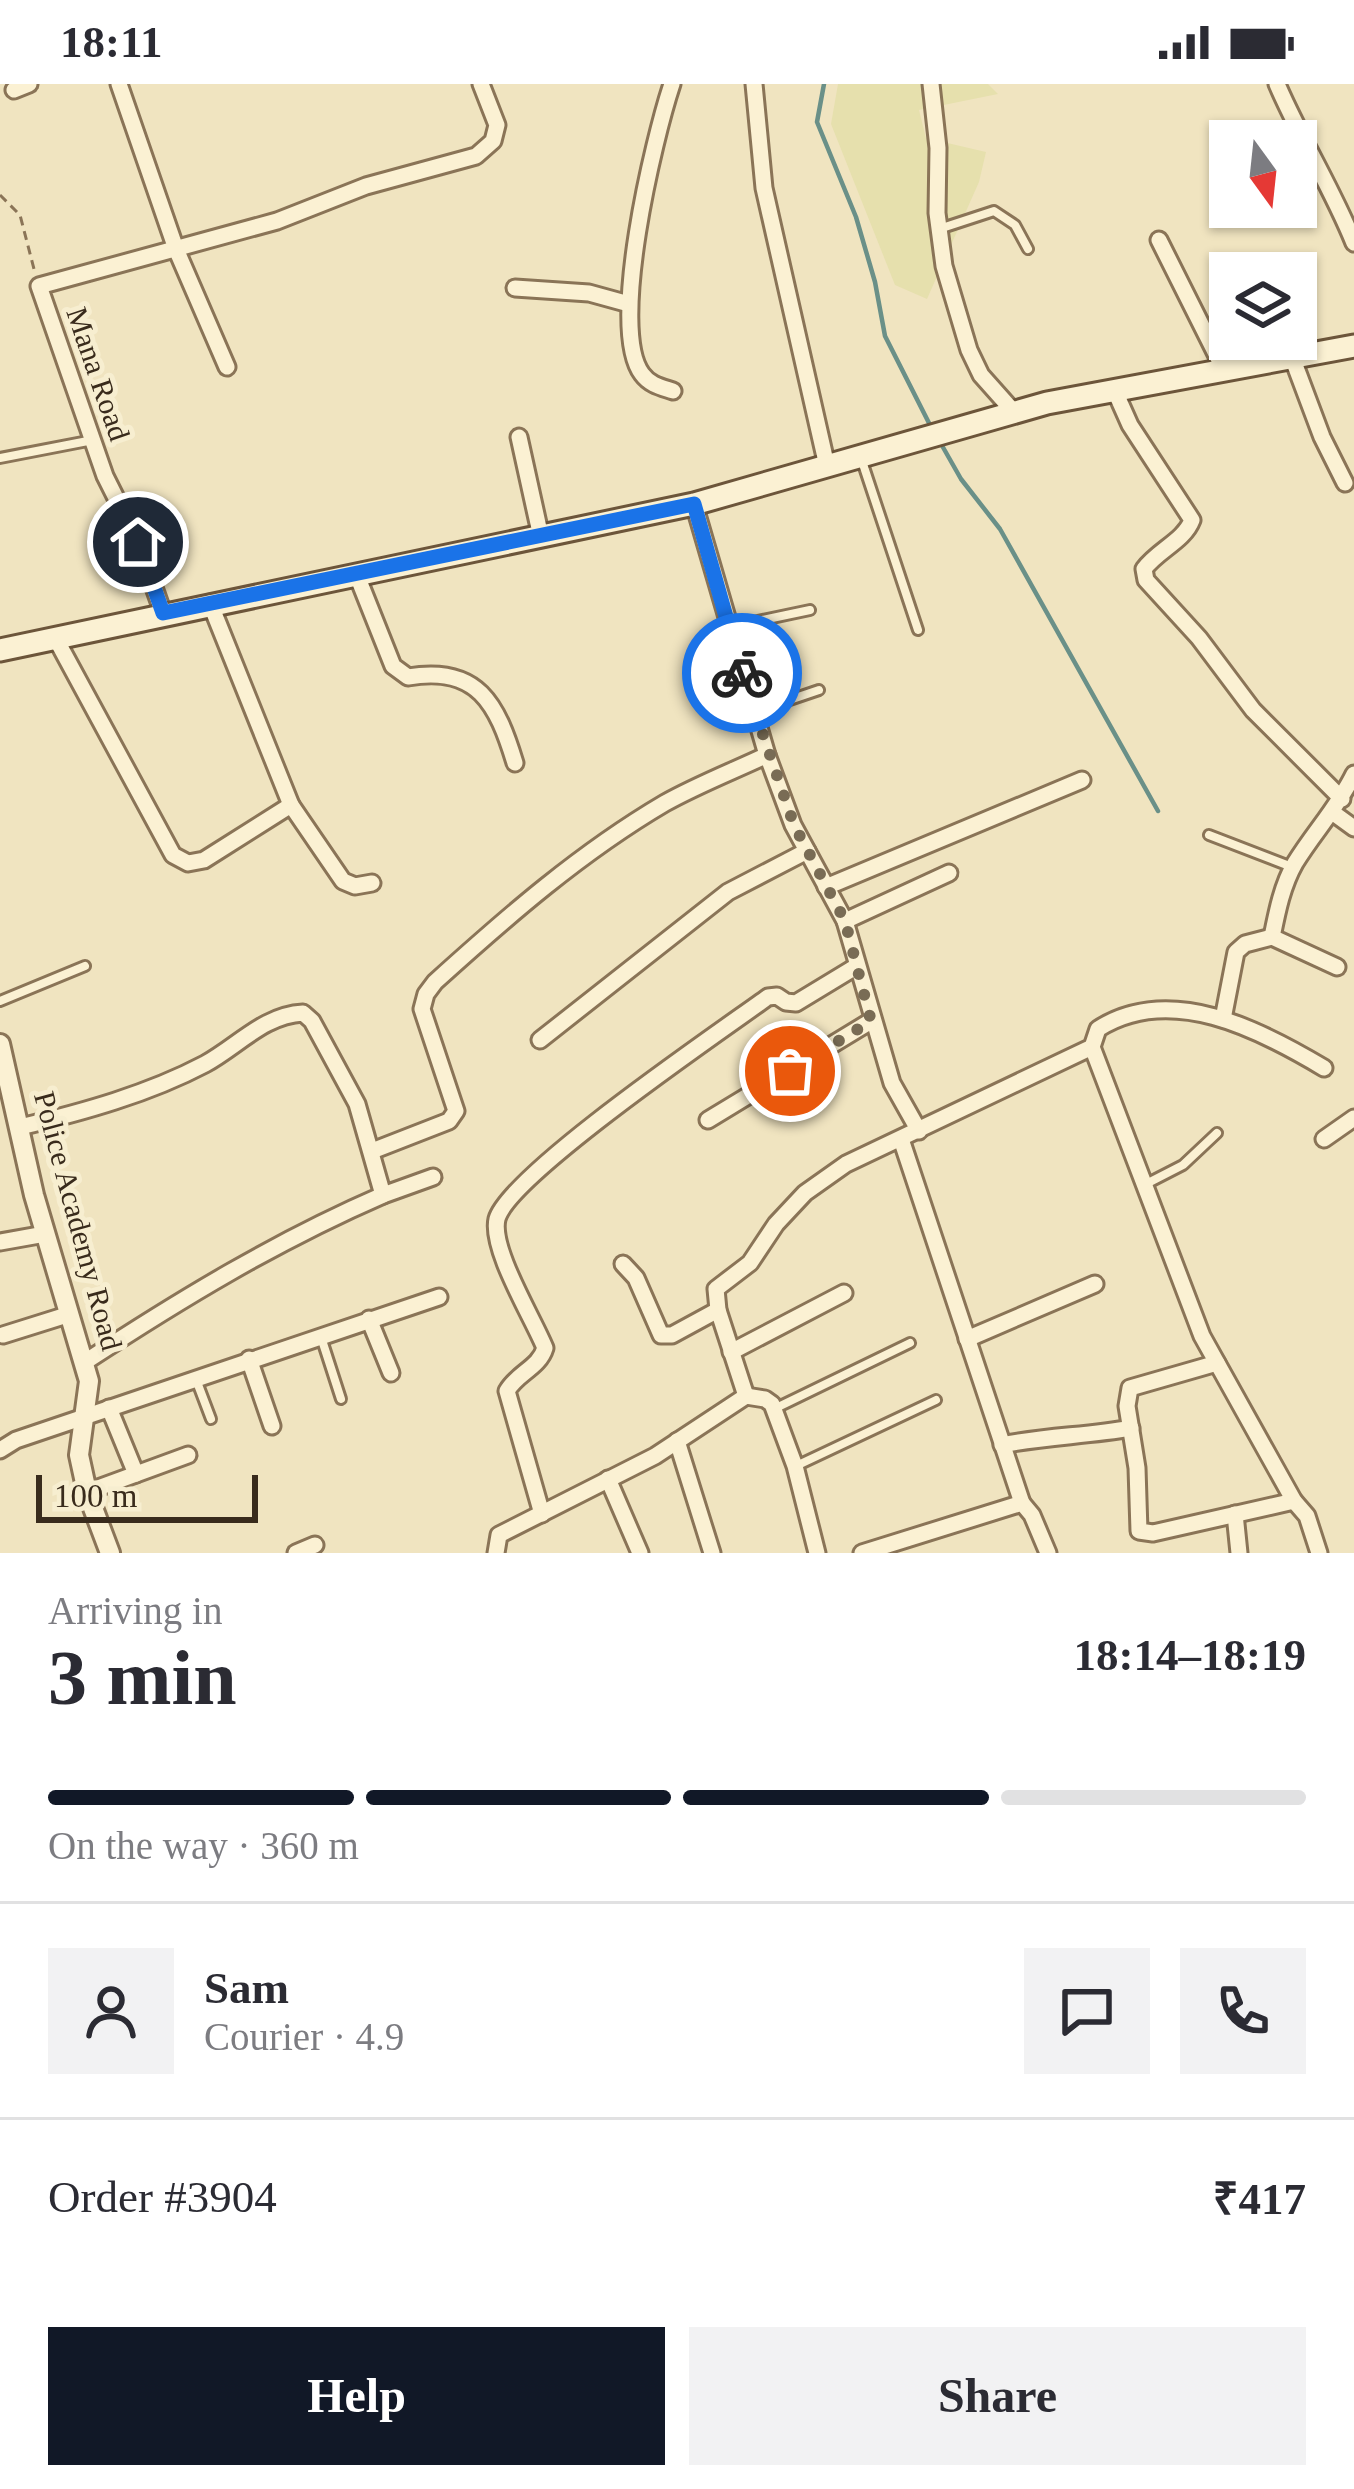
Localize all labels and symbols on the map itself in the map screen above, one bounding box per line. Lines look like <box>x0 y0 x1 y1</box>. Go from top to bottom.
north arrow <box>1209 120 1317 228</box>
street label: Mana Road <box>60 303 137 445</box>
pin <box>87 491 189 593</box>
courier <box>682 613 802 733</box>
pin <box>739 1020 841 1122</box>
street label: Police Academy Road <box>28 1088 129 1354</box>
scale bar <box>36 1469 258 1522</box>

